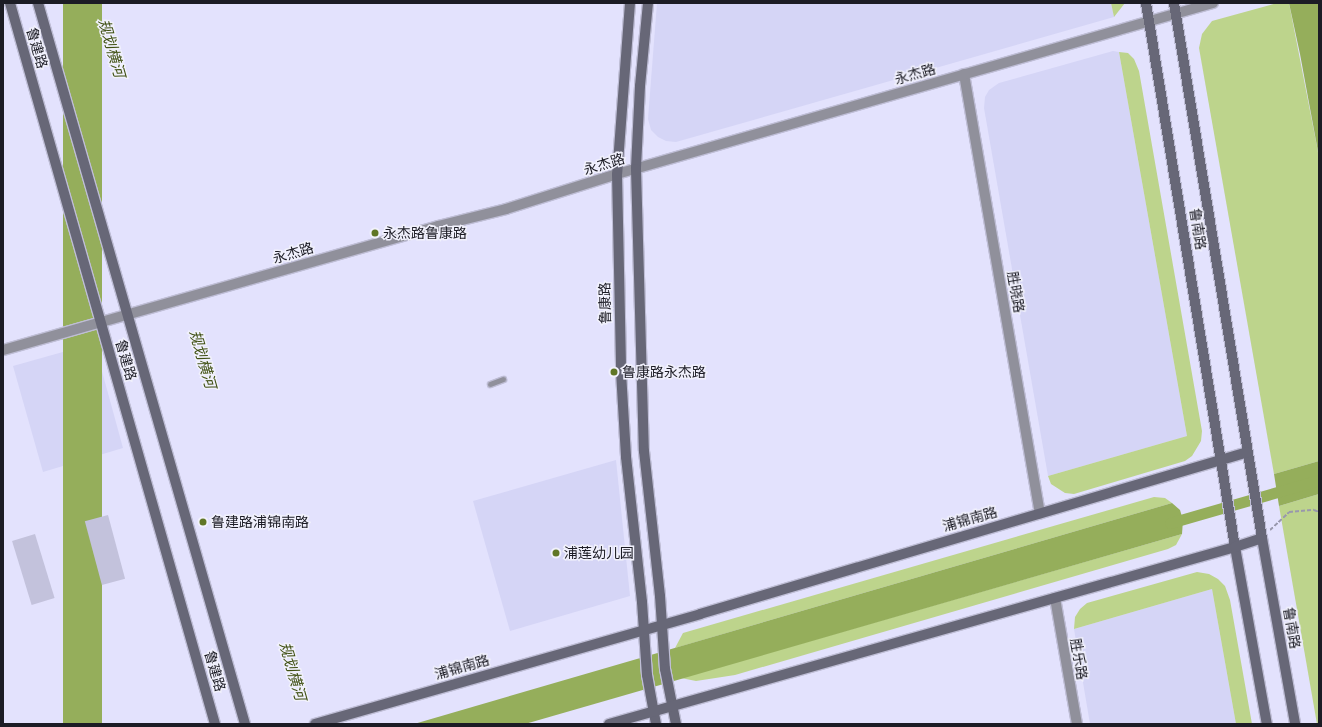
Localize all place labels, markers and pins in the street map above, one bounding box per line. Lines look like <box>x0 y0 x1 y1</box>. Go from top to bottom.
place label: 永杰路鲁康路 <box>383 225 467 241</box>
marker: 永杰路鲁康路 <box>370 228 380 238</box>
place label: 鲁康路永杰路 <box>622 364 706 380</box>
marker: 鲁康路永杰路 <box>609 367 619 377</box>
place label: 鲁建路浦锦南路 <box>211 514 309 530</box>
marker: 鲁建路浦锦南路 <box>198 517 208 527</box>
place label: 浦莲幼儿园 <box>564 545 634 561</box>
marker: 浦莲幼儿园 <box>551 548 561 558</box>

